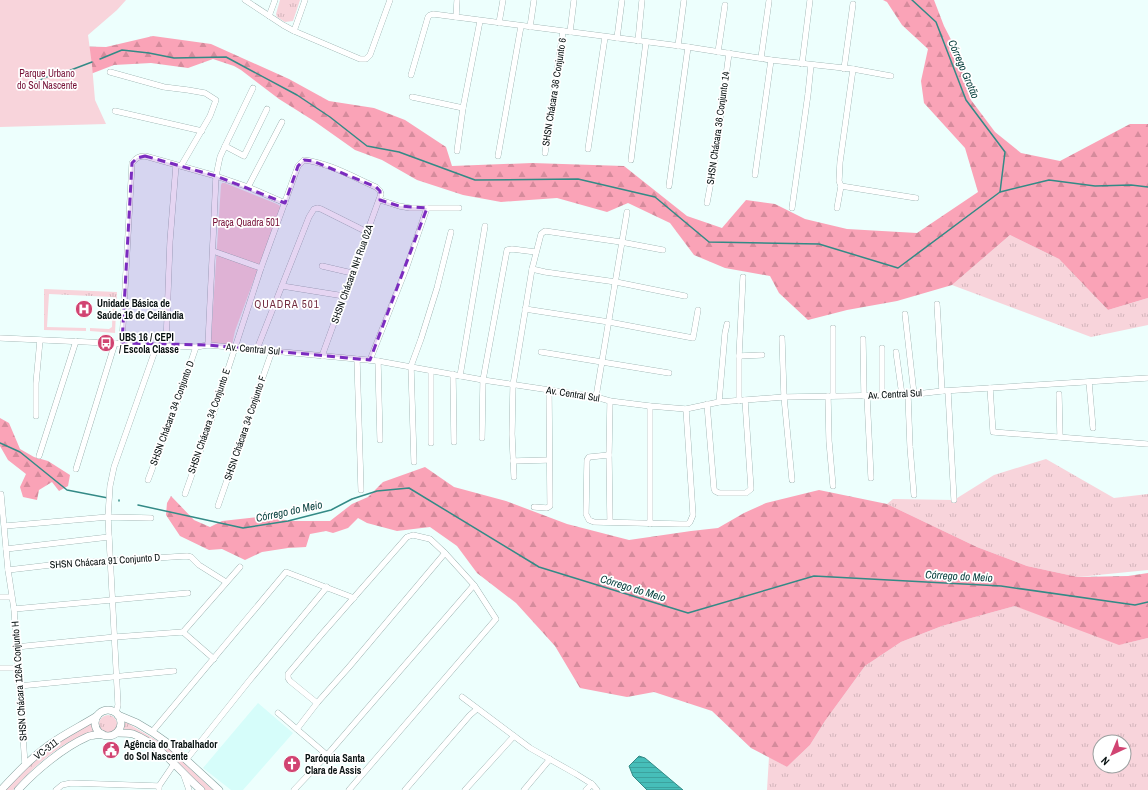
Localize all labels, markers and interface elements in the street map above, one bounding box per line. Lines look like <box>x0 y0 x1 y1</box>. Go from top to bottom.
street label: SHSN Chácara 36 Conjunto 6 <box>539 37 569 147</box>
water label: Córrego Grotão <box>945 37 983 101</box>
park label: Parque Urbano do Sol Nascente <box>17 67 78 92</box>
street label: SHSN Chácara 36 Conjunto 14 <box>704 70 732 185</box>
park label: Praça Quadra 501 <box>212 216 280 229</box>
street label: SHSN Chácara NH Rua 02A <box>328 222 376 325</box>
place label: Unidade Básica de Saúde 16 de Ceilândia <box>97 297 184 322</box>
district label: QUADRA 501 <box>254 297 320 311</box>
hospital icon: Unidade Básica de Saúde 16 de Ceilândia <box>74 299 94 319</box>
place label: UBS 16 / CEPI / Escola Classe <box>119 331 179 356</box>
bus stop icon: UBS 16 / CEPI / Escola Classe <box>96 333 116 353</box>
street label: Av. Central Sul <box>225 340 281 358</box>
street label: SHSN Chácara 34 Conjunto D <box>147 359 197 467</box>
street label: SHSN Chácara 34 Conjunto E <box>185 367 233 475</box>
street label: SHSN Chácara 34 Conjunto F <box>221 374 269 482</box>
street label: Av. Central Sul <box>544 383 601 405</box>
street label: Av. Central Sul <box>867 386 922 402</box>
water label: Córrego do Meio <box>254 497 324 525</box>
street label: SHSN Chácara 91 Conjunto D <box>49 551 161 571</box>
water label: Córrego do Meio <box>925 567 993 585</box>
water label: Córrego do Meio <box>599 571 667 605</box>
street label: SHSN Chácara 126A Conjunto H <box>8 620 30 741</box>
north arrow <box>1092 734 1132 774</box>
street label: VC-311 <box>31 735 61 762</box>
place label: Agência do Trabalhador do Sol Nascente <box>124 738 218 763</box>
public building icon: Agência do Trabalhador do Sol Nascente <box>101 740 121 760</box>
place label: Paróquia Santa Clara de Assis <box>305 752 365 777</box>
church icon: Paróquia Santa Clara de Assis <box>282 754 302 774</box>
text: N <box>1098 754 1112 768</box>

